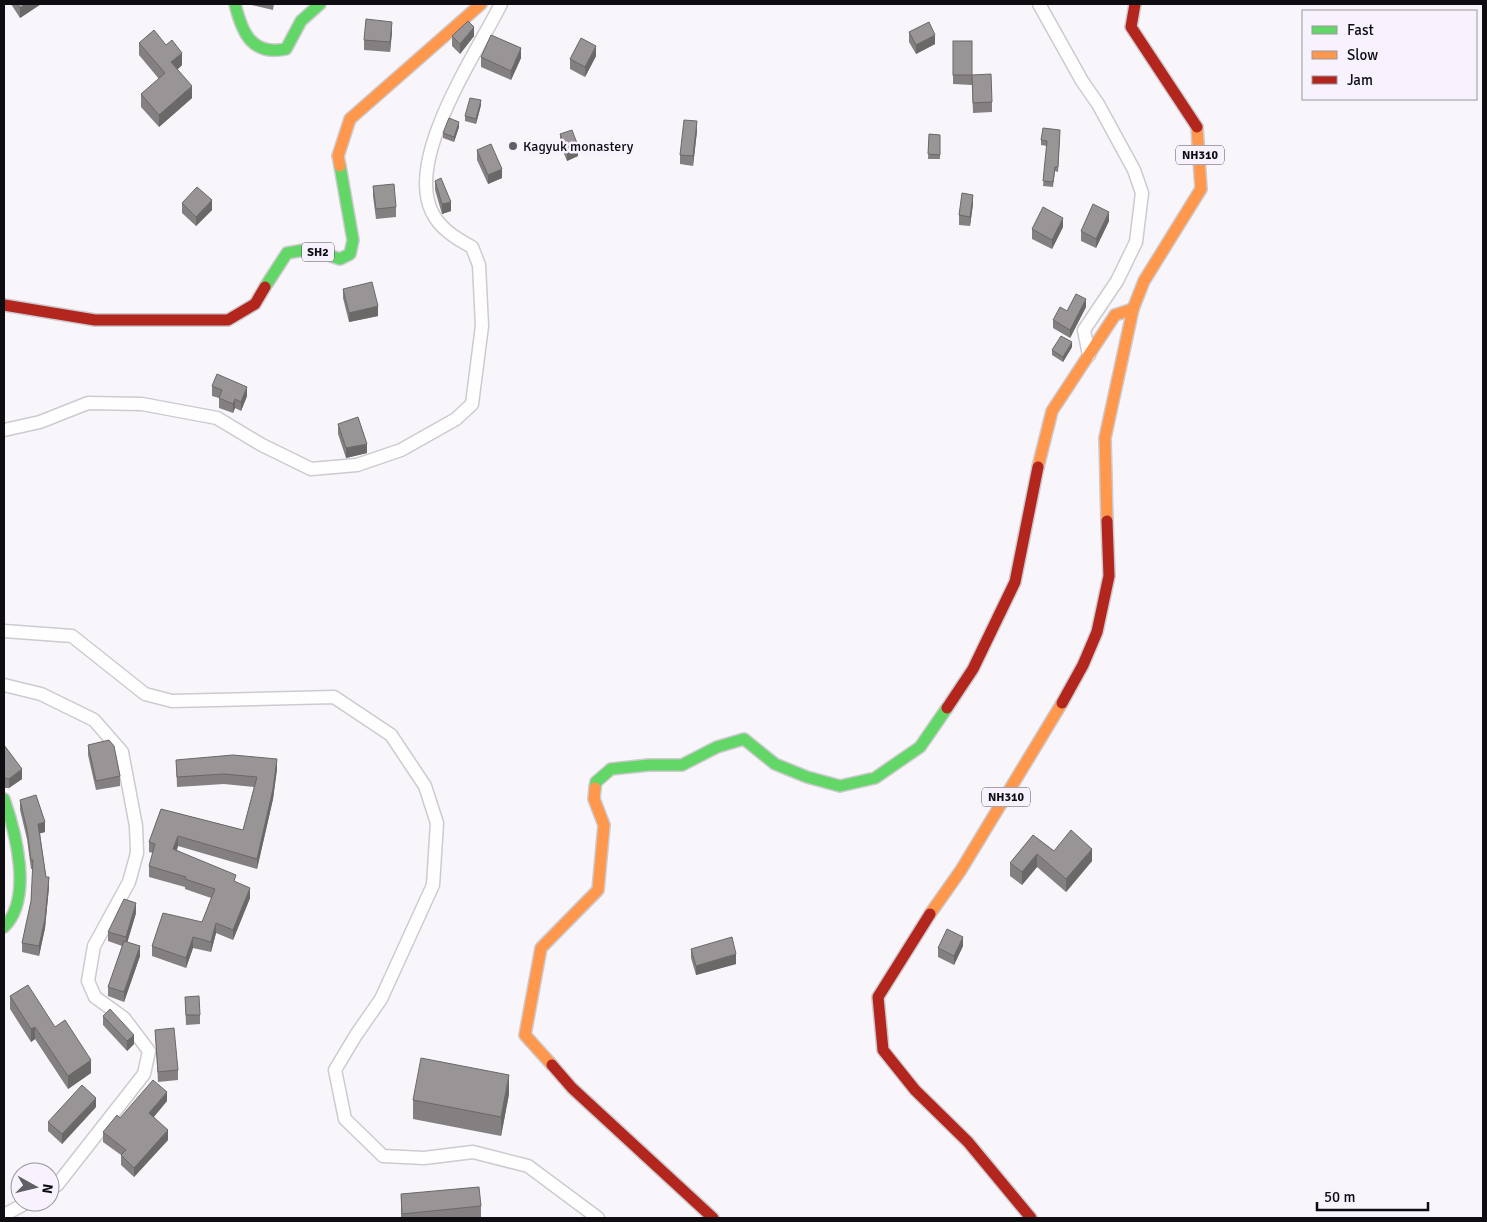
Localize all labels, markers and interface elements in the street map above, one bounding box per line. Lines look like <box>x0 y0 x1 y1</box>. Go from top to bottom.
legend <box>1302 10 1477 100</box>
text: Fast <box>1347 21 1374 39</box>
text: Slow <box>1347 46 1378 64</box>
text: Jam <box>1347 71 1373 89</box>
place label: Kagyuk monastery <box>523 138 634 155</box>
marker: Kagyuk monastery <box>507 140 519 152</box>
road number: NH310 <box>1176 146 1224 164</box>
road number: SH2 <box>302 242 334 262</box>
road number: NH310 <box>982 788 1030 806</box>
north arrow <box>10 1162 60 1212</box>
scale bar <box>1317 1180 1428 1212</box>
text: N <box>38 1183 56 1195</box>
text: 50 m <box>1324 1188 1355 1206</box>

